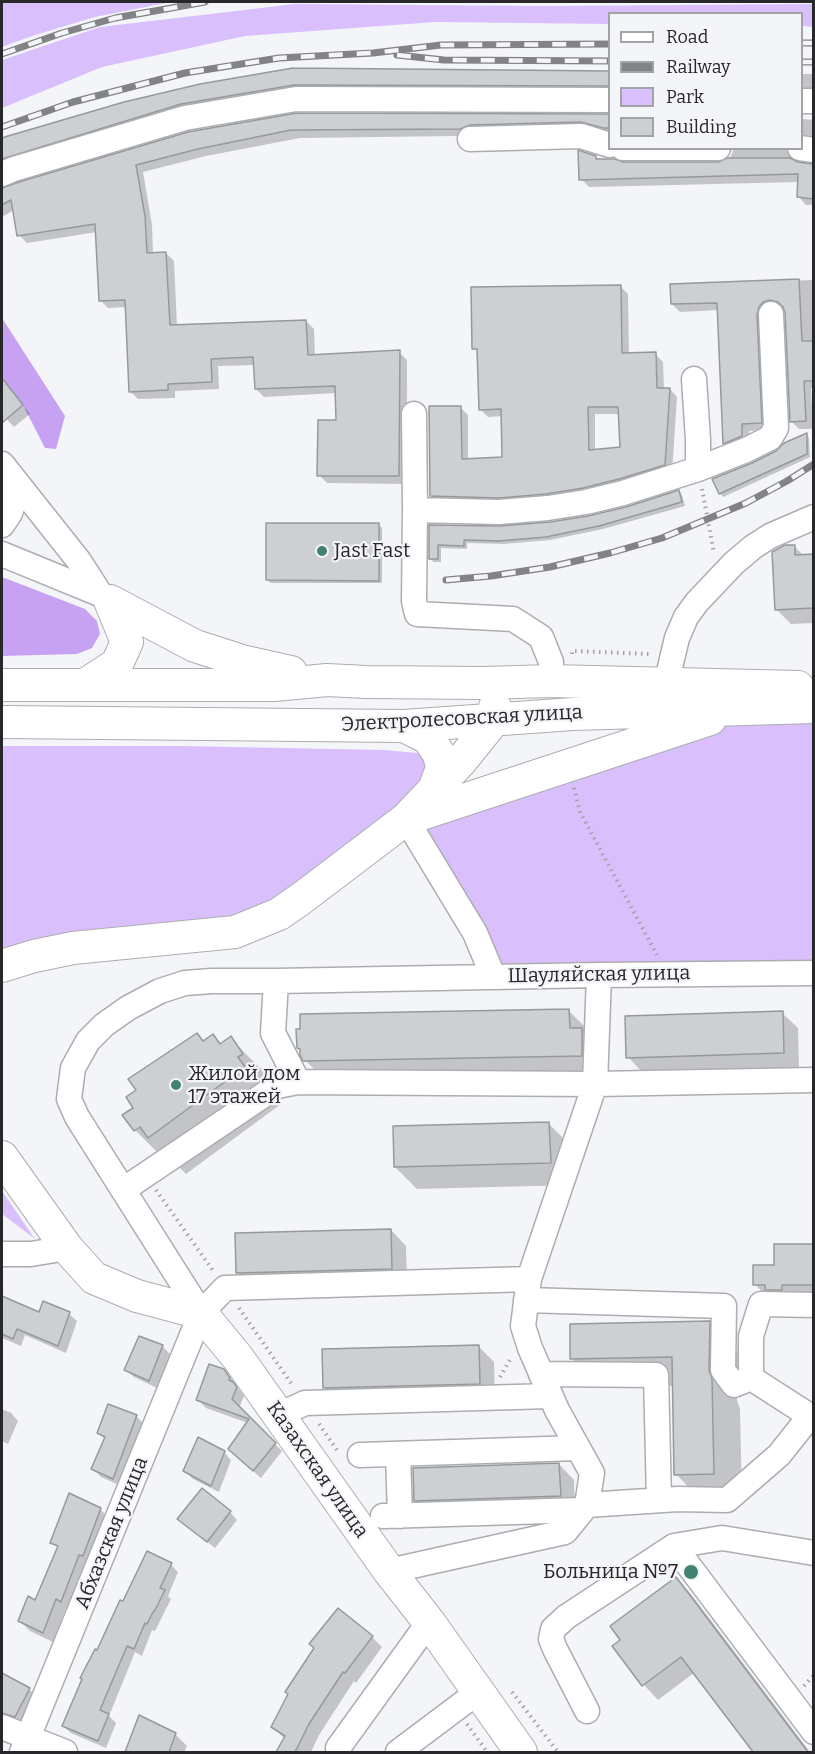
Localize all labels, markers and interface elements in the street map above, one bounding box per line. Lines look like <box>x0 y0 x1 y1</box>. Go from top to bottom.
legend <box>608 12 803 150</box>
text: Road <box>666 26 708 48</box>
text: Railway <box>666 56 730 78</box>
text: Park <box>666 86 704 108</box>
text: Building <box>666 116 737 138</box>
place label: Jast Fast <box>334 539 410 563</box>
marker: Jast Fast <box>315 544 329 558</box>
street label: Электролесовская улица <box>341 701 583 737</box>
street label: Шауляйская улица <box>508 961 690 989</box>
place label: Жилой дом 17 этажей <box>188 1062 300 1109</box>
marker: Жилой дом 17 этажей <box>169 1078 183 1092</box>
street label: Казахская улица <box>261 1397 373 1543</box>
street label: Абхазская улица <box>71 1453 153 1613</box>
place label: Больница №7 <box>543 1560 678 1584</box>
marker: Больница №7 <box>682 1563 700 1581</box>

